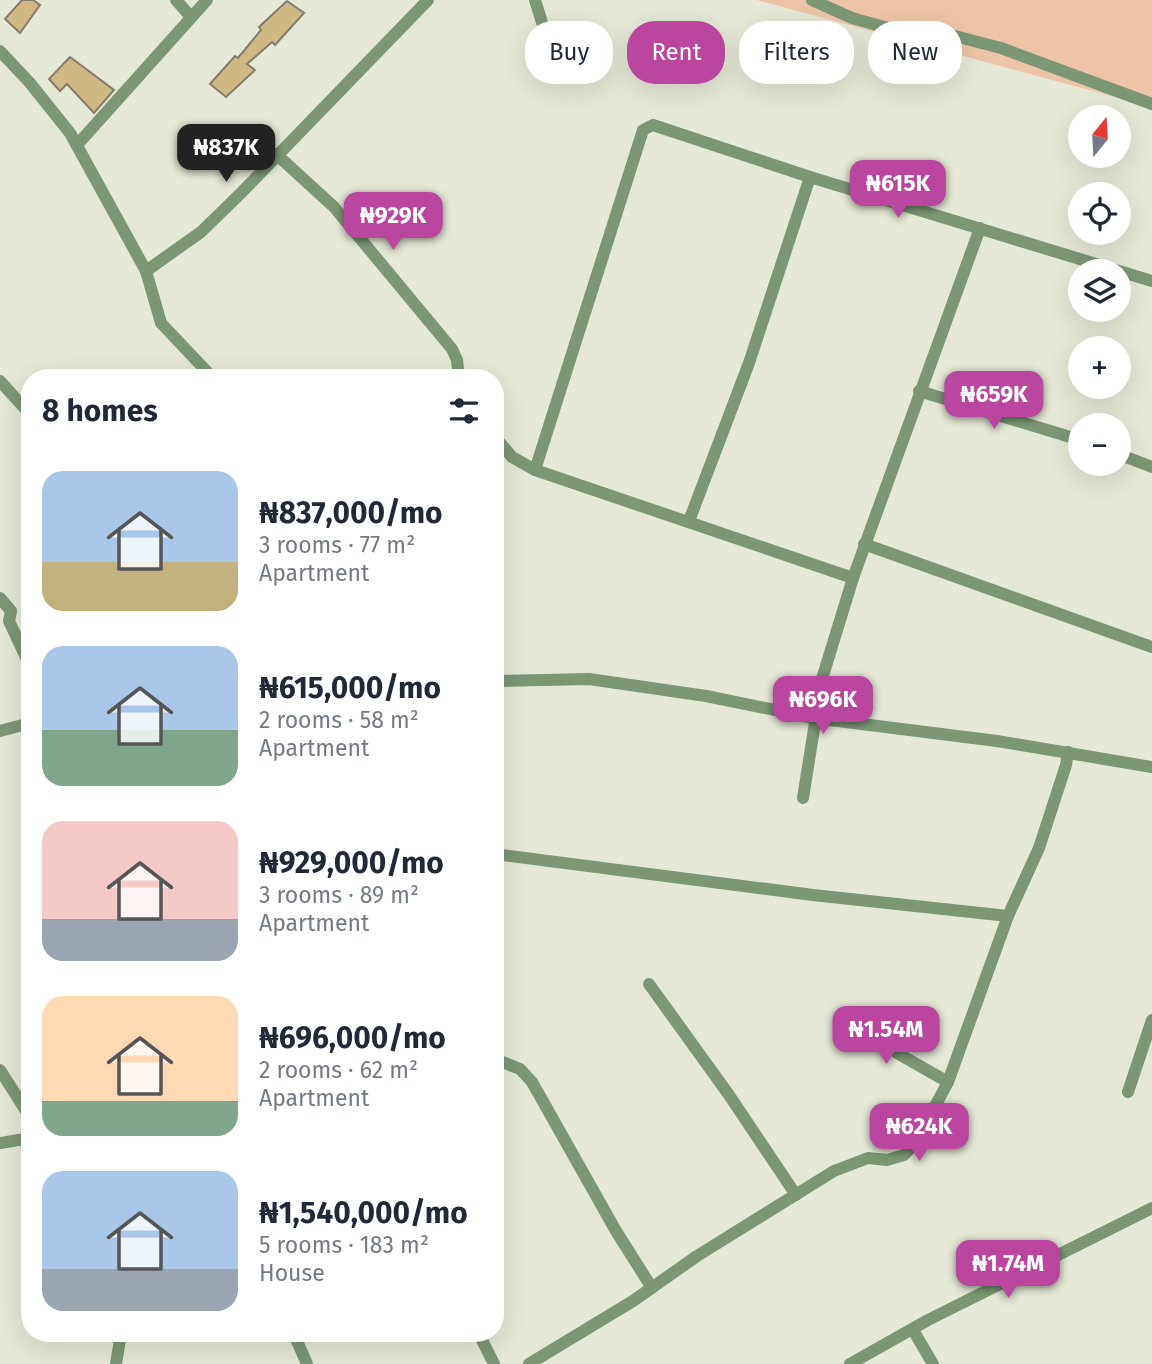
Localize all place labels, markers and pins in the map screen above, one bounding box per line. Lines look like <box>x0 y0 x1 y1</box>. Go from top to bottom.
pin: ₦837K <box>177 124 275 184</box>
pin: ₦615K <box>849 160 947 220</box>
pin: ₦929K <box>344 192 442 252</box>
pin: ₦659K <box>945 372 1043 431</box>
pin: ₦696K <box>774 676 872 736</box>
pin: ₦1.54M <box>829 1006 943 1066</box>
pin: ₦624K <box>870 1104 968 1163</box>
pin: ₦1.74M <box>951 1240 1065 1300</box>

